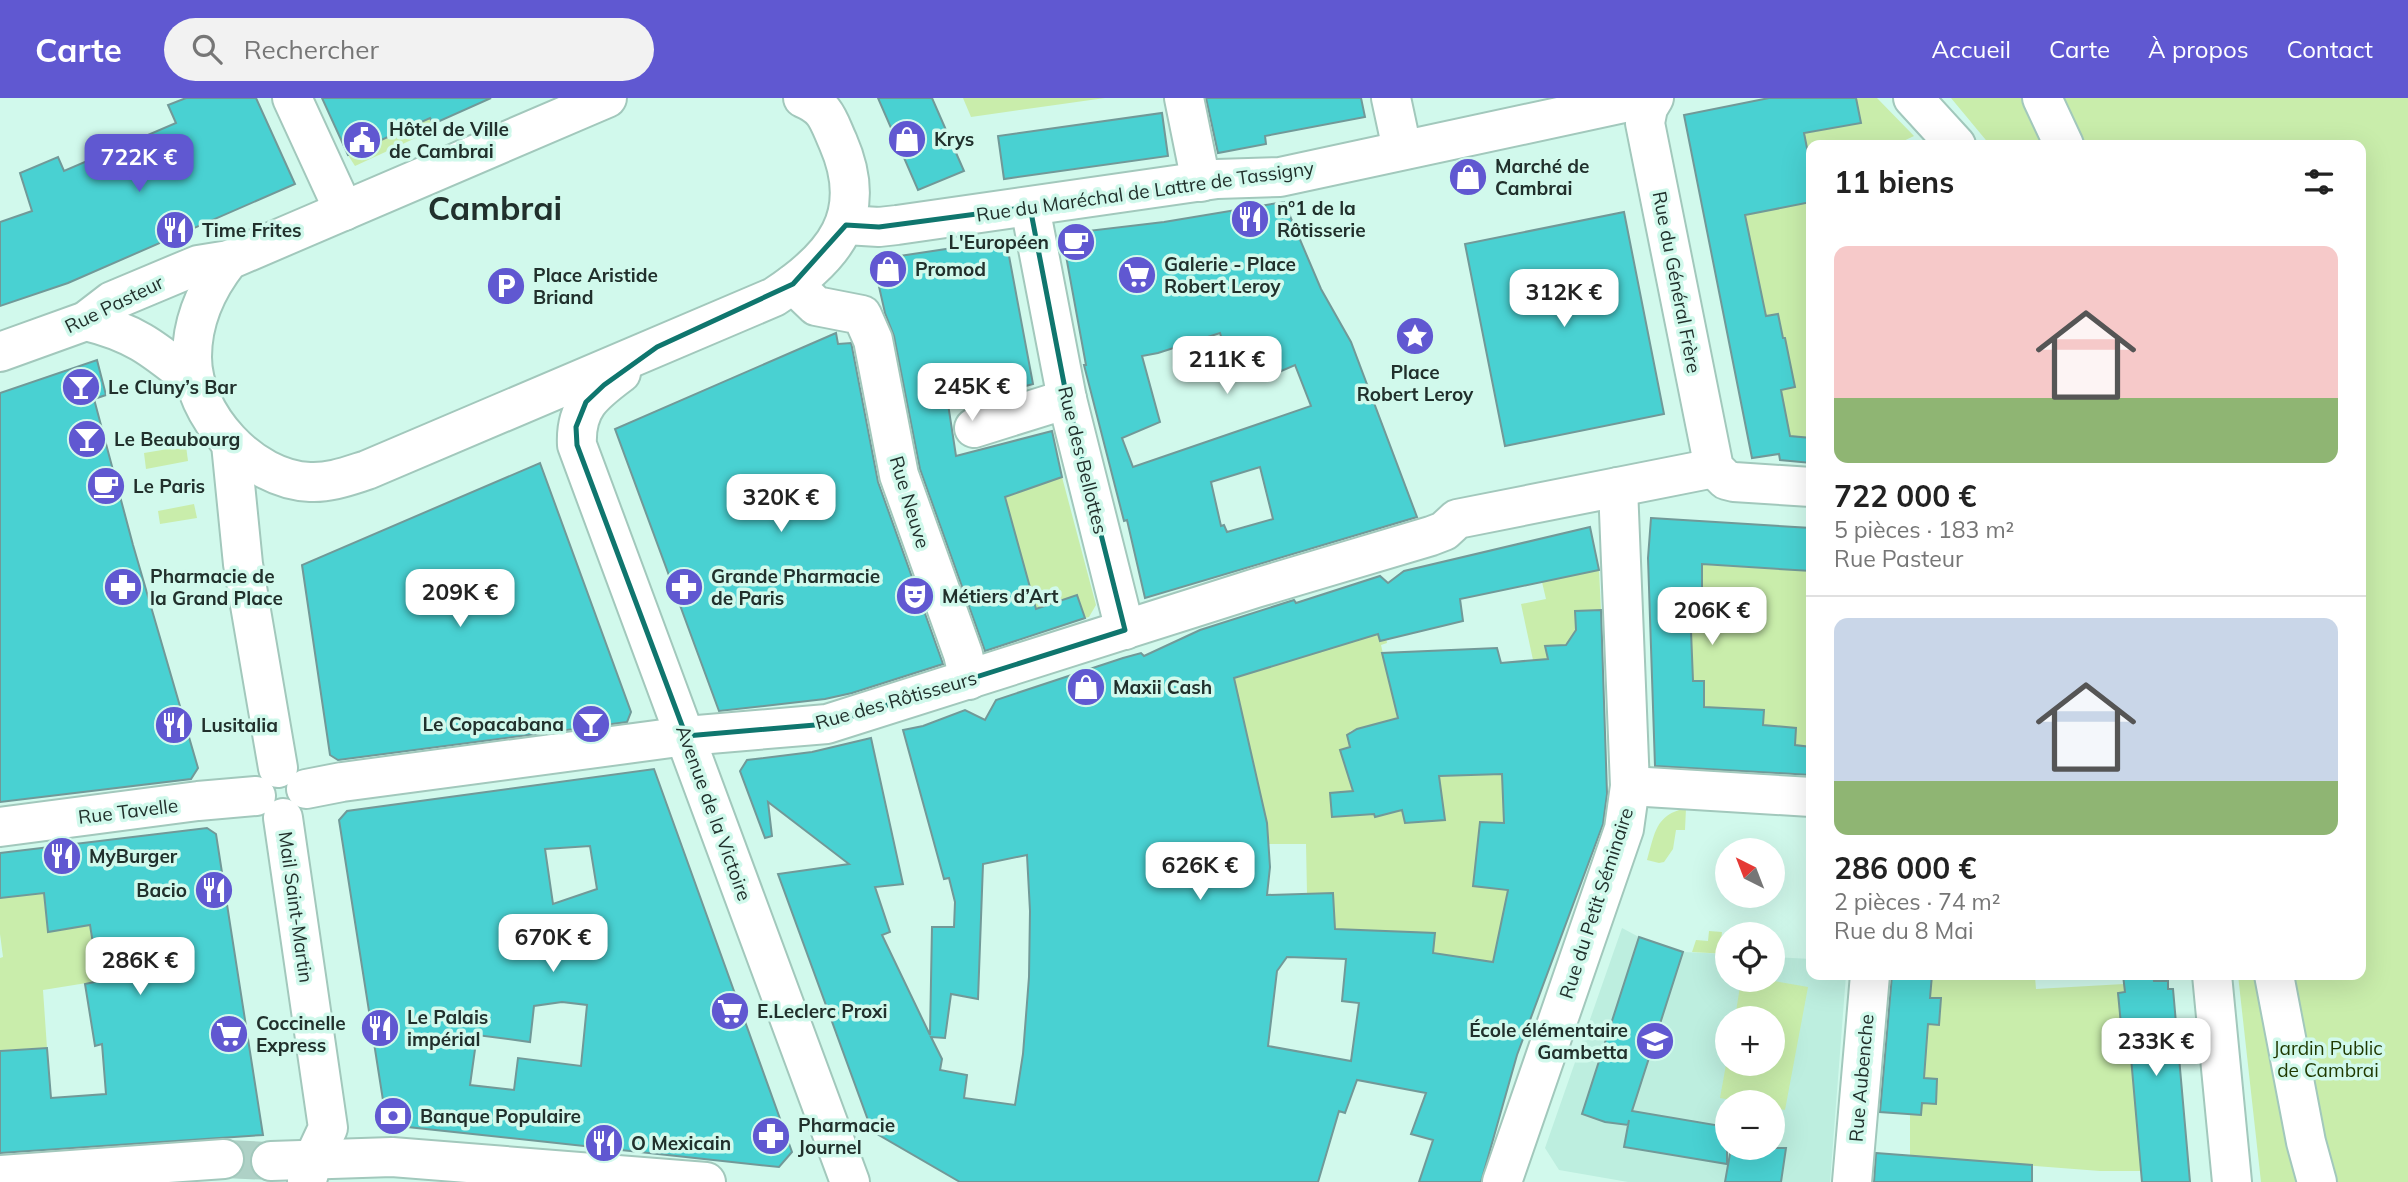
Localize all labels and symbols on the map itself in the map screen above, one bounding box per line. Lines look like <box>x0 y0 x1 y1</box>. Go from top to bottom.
place label: Hôtel de Ville de Cambrai <box>389 117 509 163</box>
shop icon: Krys <box>886 118 928 160</box>
public building icon: Hôtel de Ville de Cambrai <box>341 119 383 161</box>
place label: Krys <box>934 127 974 151</box>
pin: 722K € <box>82 134 196 194</box>
place label: Marché de Cambrai <box>1495 154 1589 200</box>
street label: Rue du Maréchal de Lattre de Tassigny <box>975 155 1315 227</box>
shop icon: Marché de Cambrai <box>1447 156 1489 198</box>
district label: Cambrai <box>428 187 562 228</box>
street label: Rue du Général Frère <box>1648 189 1706 375</box>
place label: n°1 de la Rôtisserie <box>1277 196 1366 242</box>
restaurant icon: n°1 de la Rôtisserie <box>1229 198 1271 240</box>
restaurant icon: Time Frites <box>154 209 196 251</box>
place label: Time Frites <box>202 218 302 242</box>
cafe icon: L'Européen <box>1055 221 1097 263</box>
place label: L'Européen <box>948 230 1049 254</box>
shop icon: Promod <box>867 248 909 290</box>
place label: Galerie - Place Robert Leroy <box>1164 252 1296 298</box>
supermarket icon: Galerie - Place Robert Leroy <box>1116 254 1158 296</box>
place label: Promod <box>915 257 986 281</box>
place label: Place Aristide Briand <box>533 263 658 309</box>
parking icon: Place Aristide Briand <box>485 265 527 307</box>
street label: Rue Pasteur <box>61 270 167 338</box>
pin: 312K € <box>1507 270 1621 329</box>
place icon: Place Robert Leroy <box>1394 315 1436 357</box>
pin: 211K € <box>1170 336 1284 396</box>
place label: Place Robert Leroy <box>1357 360 1474 406</box>
pin: 245K € <box>915 364 1029 423</box>
bar icon: Le Cluny’s Bar <box>60 366 102 408</box>
place label: Le Cluny’s Bar <box>108 375 237 399</box>
street label: Rue des Bellottes <box>1053 384 1113 536</box>
bar icon: Le Beaubourg <box>66 418 108 460</box>
place label: Le Beaubourg <box>114 427 240 451</box>
street label: Rue Neuve <box>885 453 935 551</box>
cafe icon: Le Paris <box>85 465 127 507</box>
place label: Le Paris <box>133 474 205 498</box>
pin: 320K € <box>724 474 838 534</box>
place label: Pharmacie de la Grand Place <box>150 564 283 610</box>
place label: Grande Pharmacie de Paris <box>711 564 880 610</box>
pharmacy icon: Pharmacie de la Grand Place <box>102 566 144 608</box>
pharmacy icon: Grande Pharmacie de Paris <box>663 566 705 608</box>
pin: 209K € <box>403 570 517 629</box>
theatre icon: Métiers d’Art <box>894 575 936 617</box>
place label: Métiers d’Art <box>942 584 1058 608</box>
pin: 206K € <box>1655 588 1769 647</box>
street label: Rue des Rôtisseurs <box>813 665 979 735</box>
shop icon: Maxii Cash <box>1065 666 1107 708</box>
place label: Maxii Cash <box>1113 675 1212 699</box>
bar icon: Le Copacabana <box>570 703 612 745</box>
restaurant icon: Lusitalia <box>153 704 195 746</box>
place label: Le Copacabana <box>423 712 564 736</box>
place label: Lusitalia <box>201 713 278 737</box>
street label: Avenue de la Victoire <box>671 722 757 904</box>
street label: Rue Tavelle <box>77 793 179 829</box>
street label: Rue du Petit Séminaire <box>1554 805 1638 1001</box>
street label: Mail Saint-Martin <box>273 830 319 984</box>
restaurant icon: MyBurger <box>41 835 83 877</box>
north arrow <box>1715 838 1785 908</box>
pin: 626K € <box>1143 842 1257 902</box>
place label: MyBurger <box>89 844 178 868</box>
restaurant icon: Bacio <box>193 869 235 911</box>
place label: Bacio <box>136 878 187 902</box>
pin: 670K € <box>496 914 610 974</box>
pin: 286K € <box>83 937 197 997</box>
supermarket icon: E.Leclerc Proxi <box>709 990 751 1032</box>
place label: E.Leclerc Proxi <box>757 999 887 1023</box>
place label: Le Palais impérial <box>407 1005 488 1051</box>
restaurant icon: Le Palais impérial <box>359 1007 401 1049</box>
place label: Coccinelle Express <box>256 1011 346 1057</box>
supermarket icon: Coccinelle Express <box>208 1013 250 1055</box>
street label: Rue Aubenche <box>1843 1013 1879 1143</box>
place label: École élémentaire Gambetta <box>1469 1018 1628 1064</box>
pin: 233K € <box>2099 1018 2213 1078</box>
school or university icon: École élémentaire Gambetta <box>1634 1020 1676 1062</box>
park label: Jardin Public de Cambrai <box>2273 1036 2383 1082</box>
bank icon: Banque Populaire <box>372 1095 414 1137</box>
place label: Banque Populaire <box>420 1104 581 1128</box>
place label: Pharmacie Journel <box>798 1113 895 1159</box>
pharmacy icon: Pharmacie Journel <box>750 1115 792 1157</box>
restaurant icon: O Mexicain <box>583 1122 625 1164</box>
place label: O Mexicain <box>631 1131 731 1155</box>

